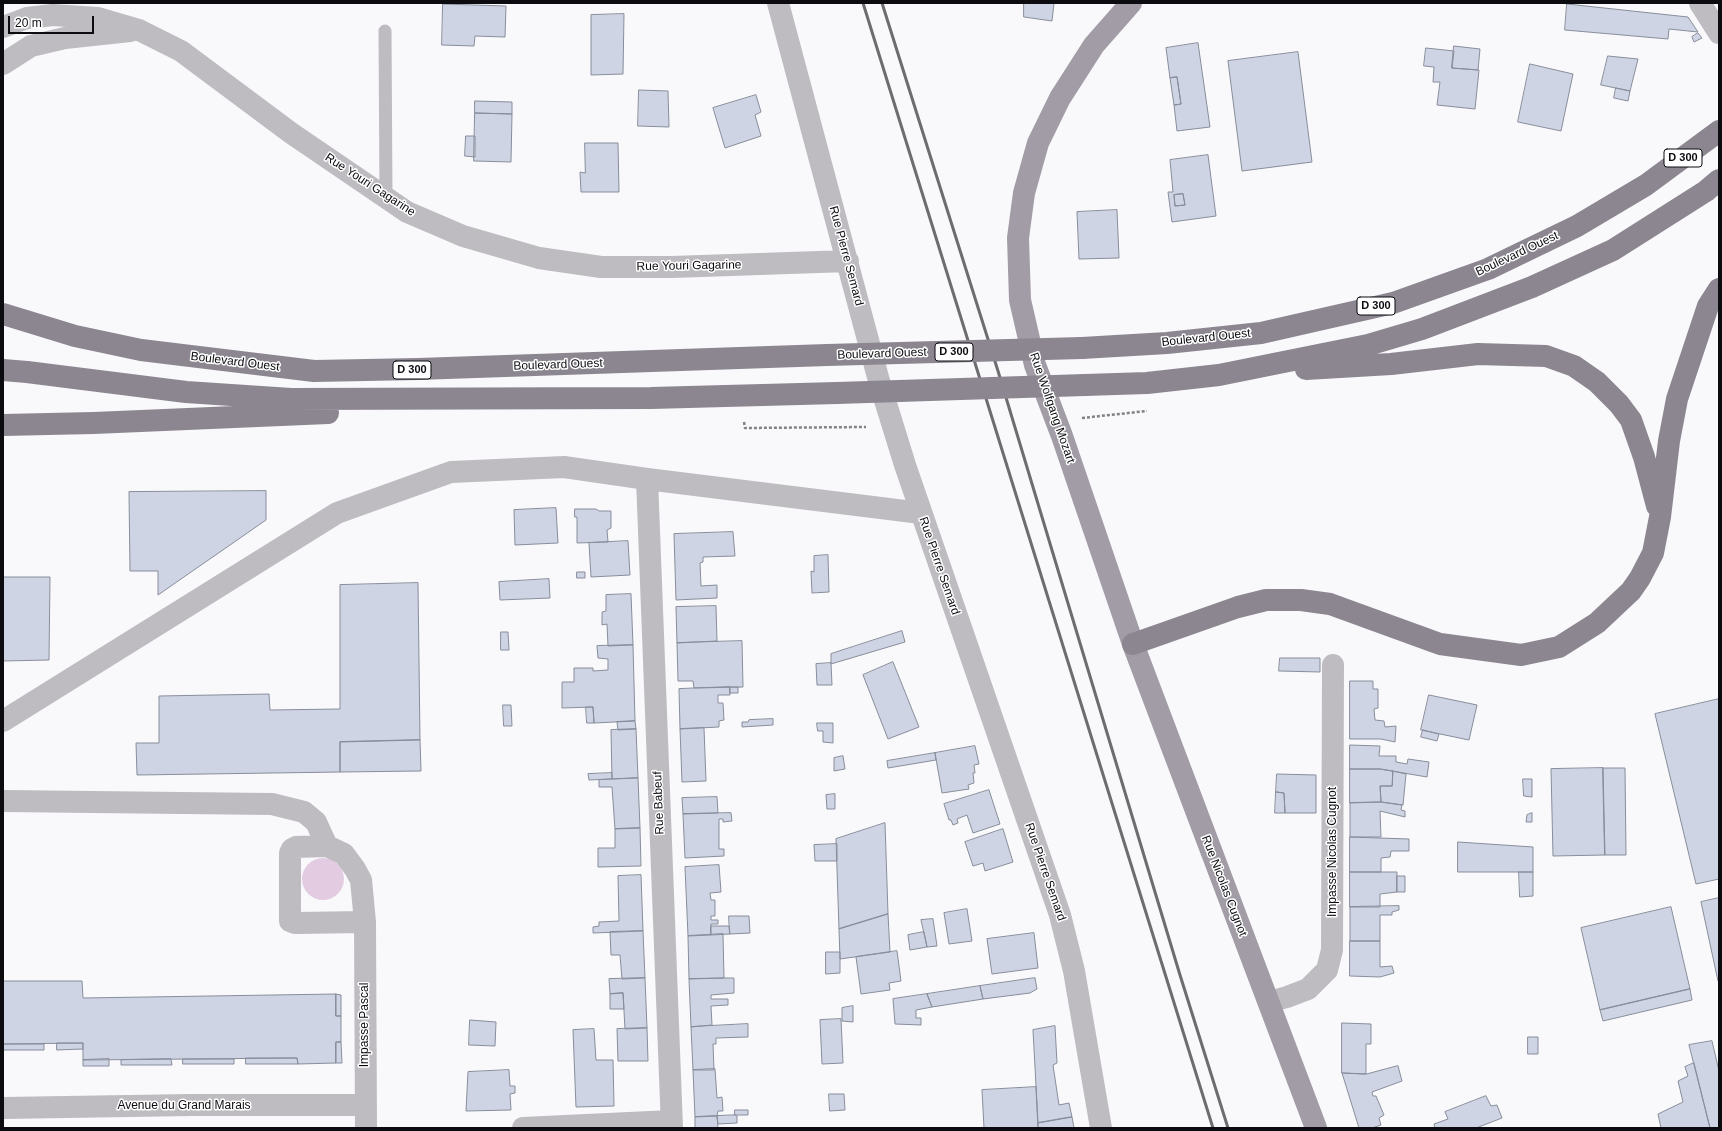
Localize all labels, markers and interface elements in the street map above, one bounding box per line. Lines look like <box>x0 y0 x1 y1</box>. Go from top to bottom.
scale bar <box>10 8 96 34</box>
text: 20 m <box>15 16 42 30</box>
road number: D 300 <box>1664 149 1702 167</box>
street label: Rue Youri Gagarine <box>322 150 418 220</box>
street label: Rue Pierre Semard <box>826 205 866 307</box>
street label: Boulevard Ouest <box>1473 229 1561 279</box>
street label: Rue Youri Gagarine <box>636 258 742 274</box>
road number: D 300 <box>1357 297 1395 315</box>
street label: Boulevard Ouest <box>1161 326 1251 350</box>
road number: D 300 <box>935 343 973 361</box>
street label: Boulevard Ouest <box>837 345 927 363</box>
street label: Boulevard Ouest <box>190 349 280 375</box>
street label: Rue Wolfgang Mozart <box>1026 351 1078 465</box>
street label: Boulevard Ouest <box>513 356 603 374</box>
road number: D 300 <box>393 361 431 379</box>
street label: Rue Pierre Semard <box>915 515 963 617</box>
street label: Rue Babeuf <box>651 771 667 835</box>
street label: Impasse Nicolas Cugnot <box>1326 787 1340 917</box>
street label: Rue Pierre Semard <box>1021 821 1069 923</box>
street label: Rue Nicolas Cugnot <box>1198 834 1250 938</box>
street label: Impasse Pascal <box>358 983 372 1067</box>
street label: Avenue du Grand Marais <box>117 1099 251 1113</box>

